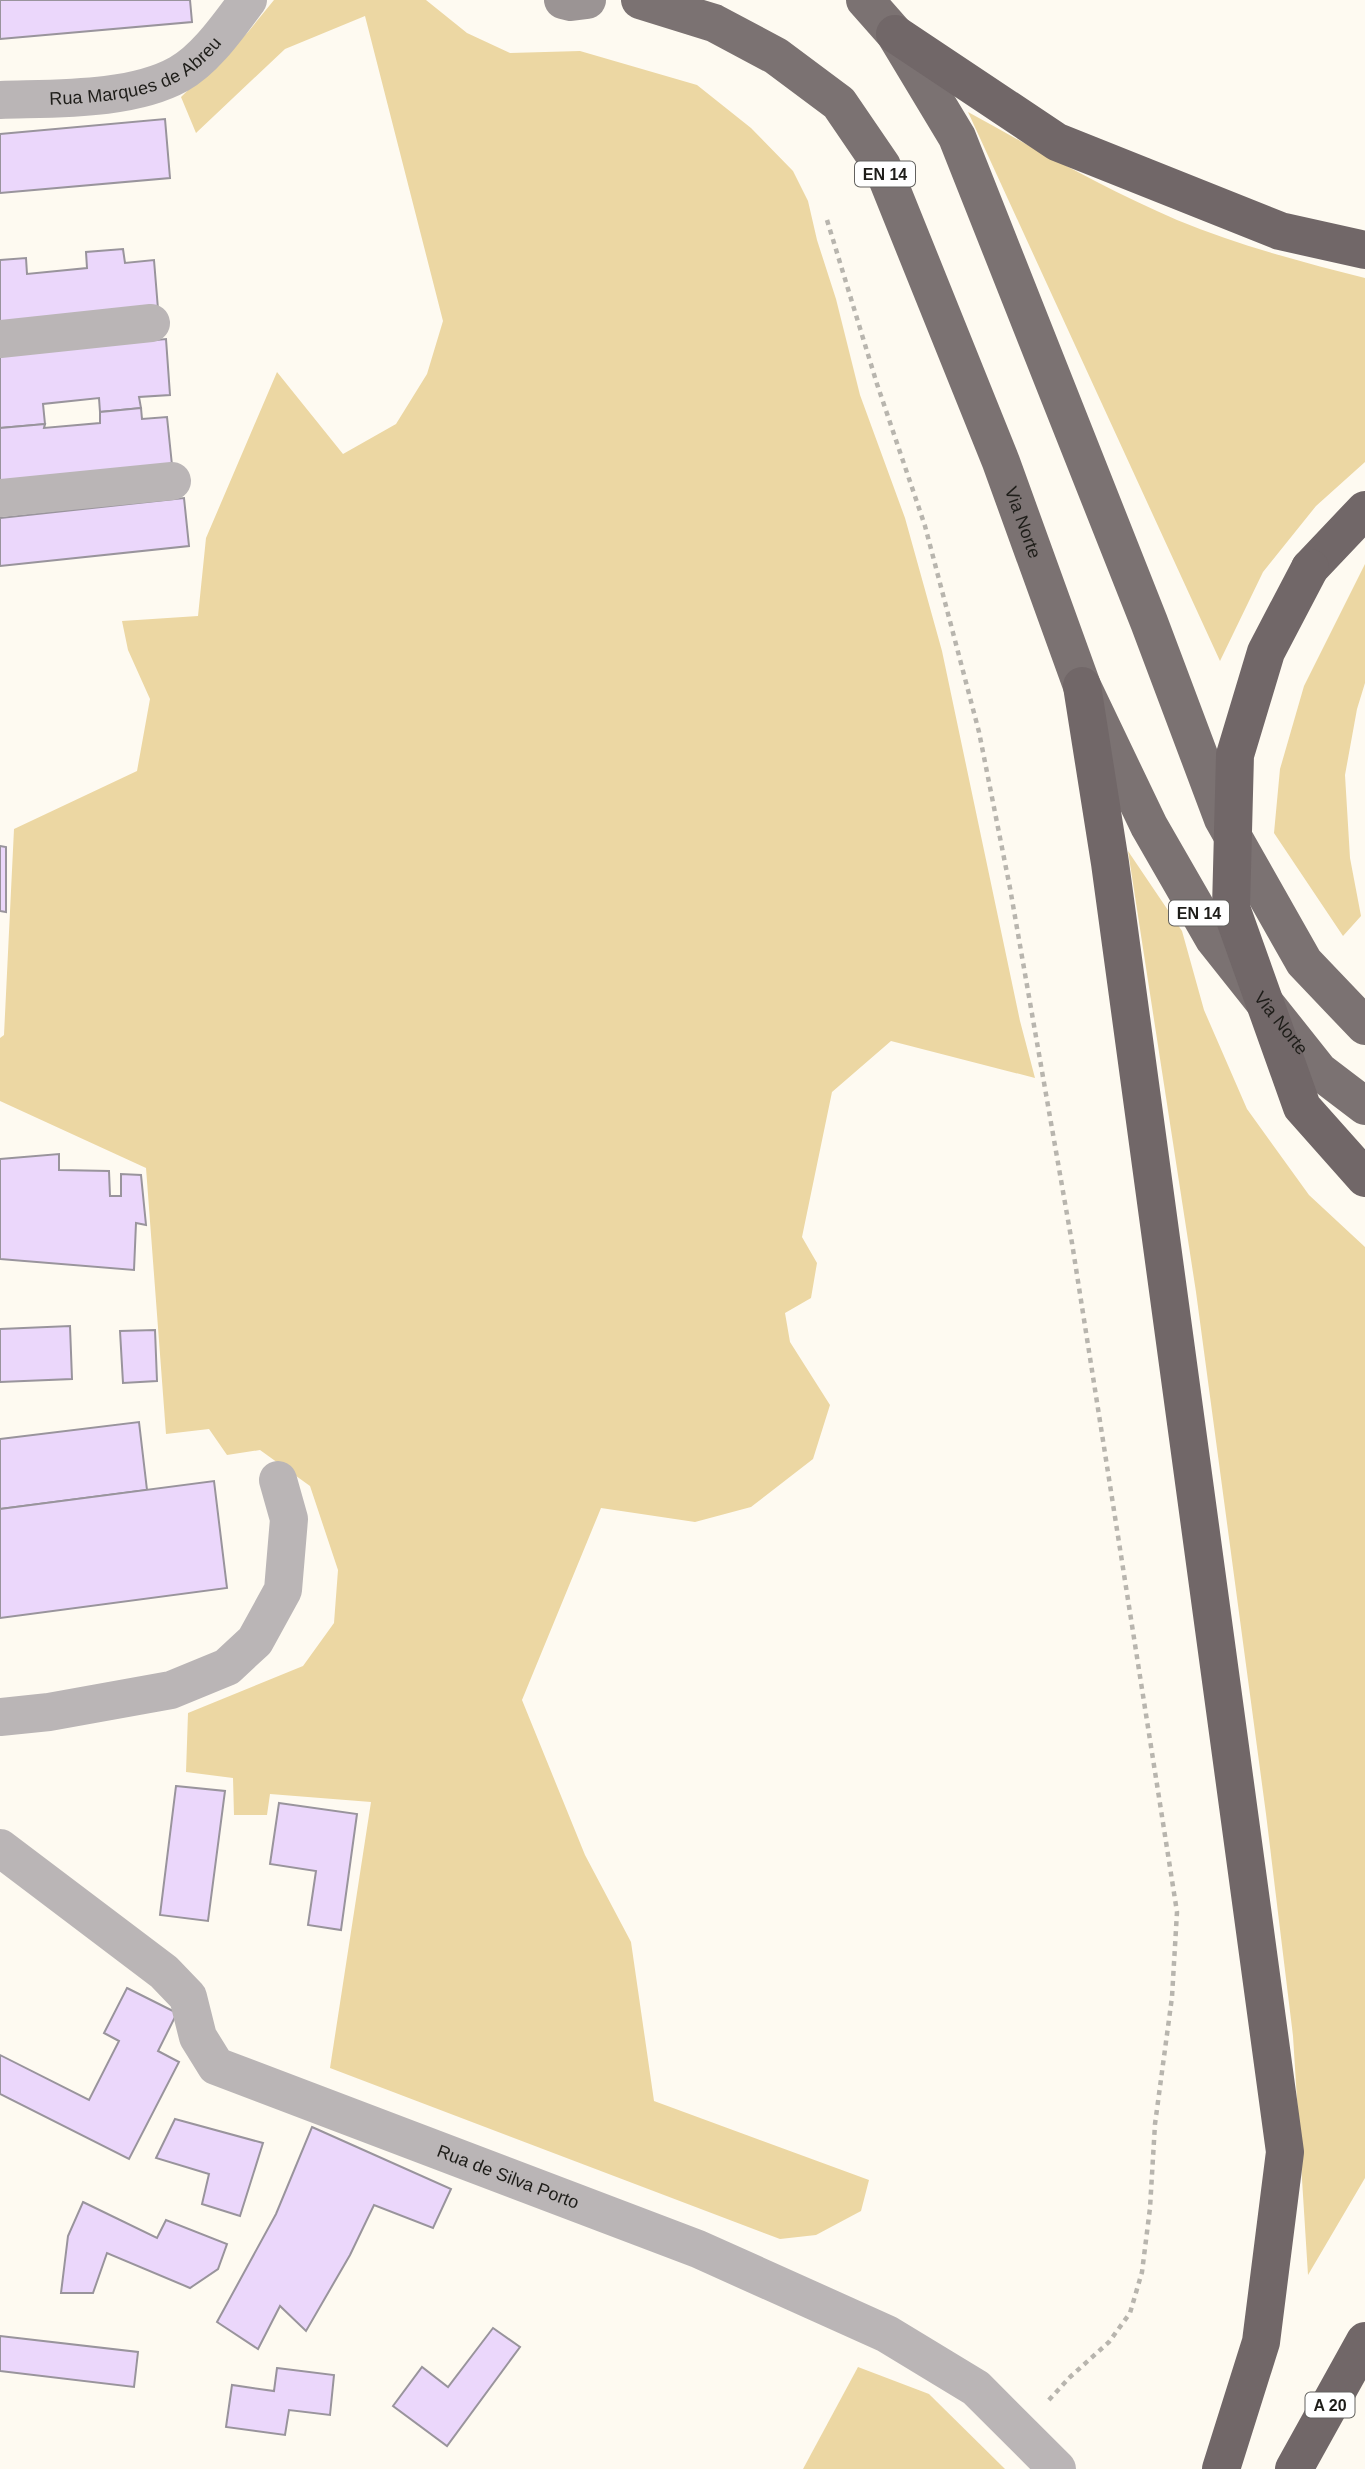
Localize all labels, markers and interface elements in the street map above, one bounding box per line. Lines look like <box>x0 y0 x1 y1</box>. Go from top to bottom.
street label: Rua Marques de Abreu <box>49 33 225 109</box>
road number: EN 14 <box>855 162 915 186</box>
street label: Via Norte <box>1001 484 1045 561</box>
road number: EN 14 <box>1169 900 1229 925</box>
street label: Via Norte <box>1250 988 1312 1059</box>
street label: Rua de Silva Porto <box>434 2141 582 2213</box>
road number: A 20 <box>1306 2392 1354 2418</box>

